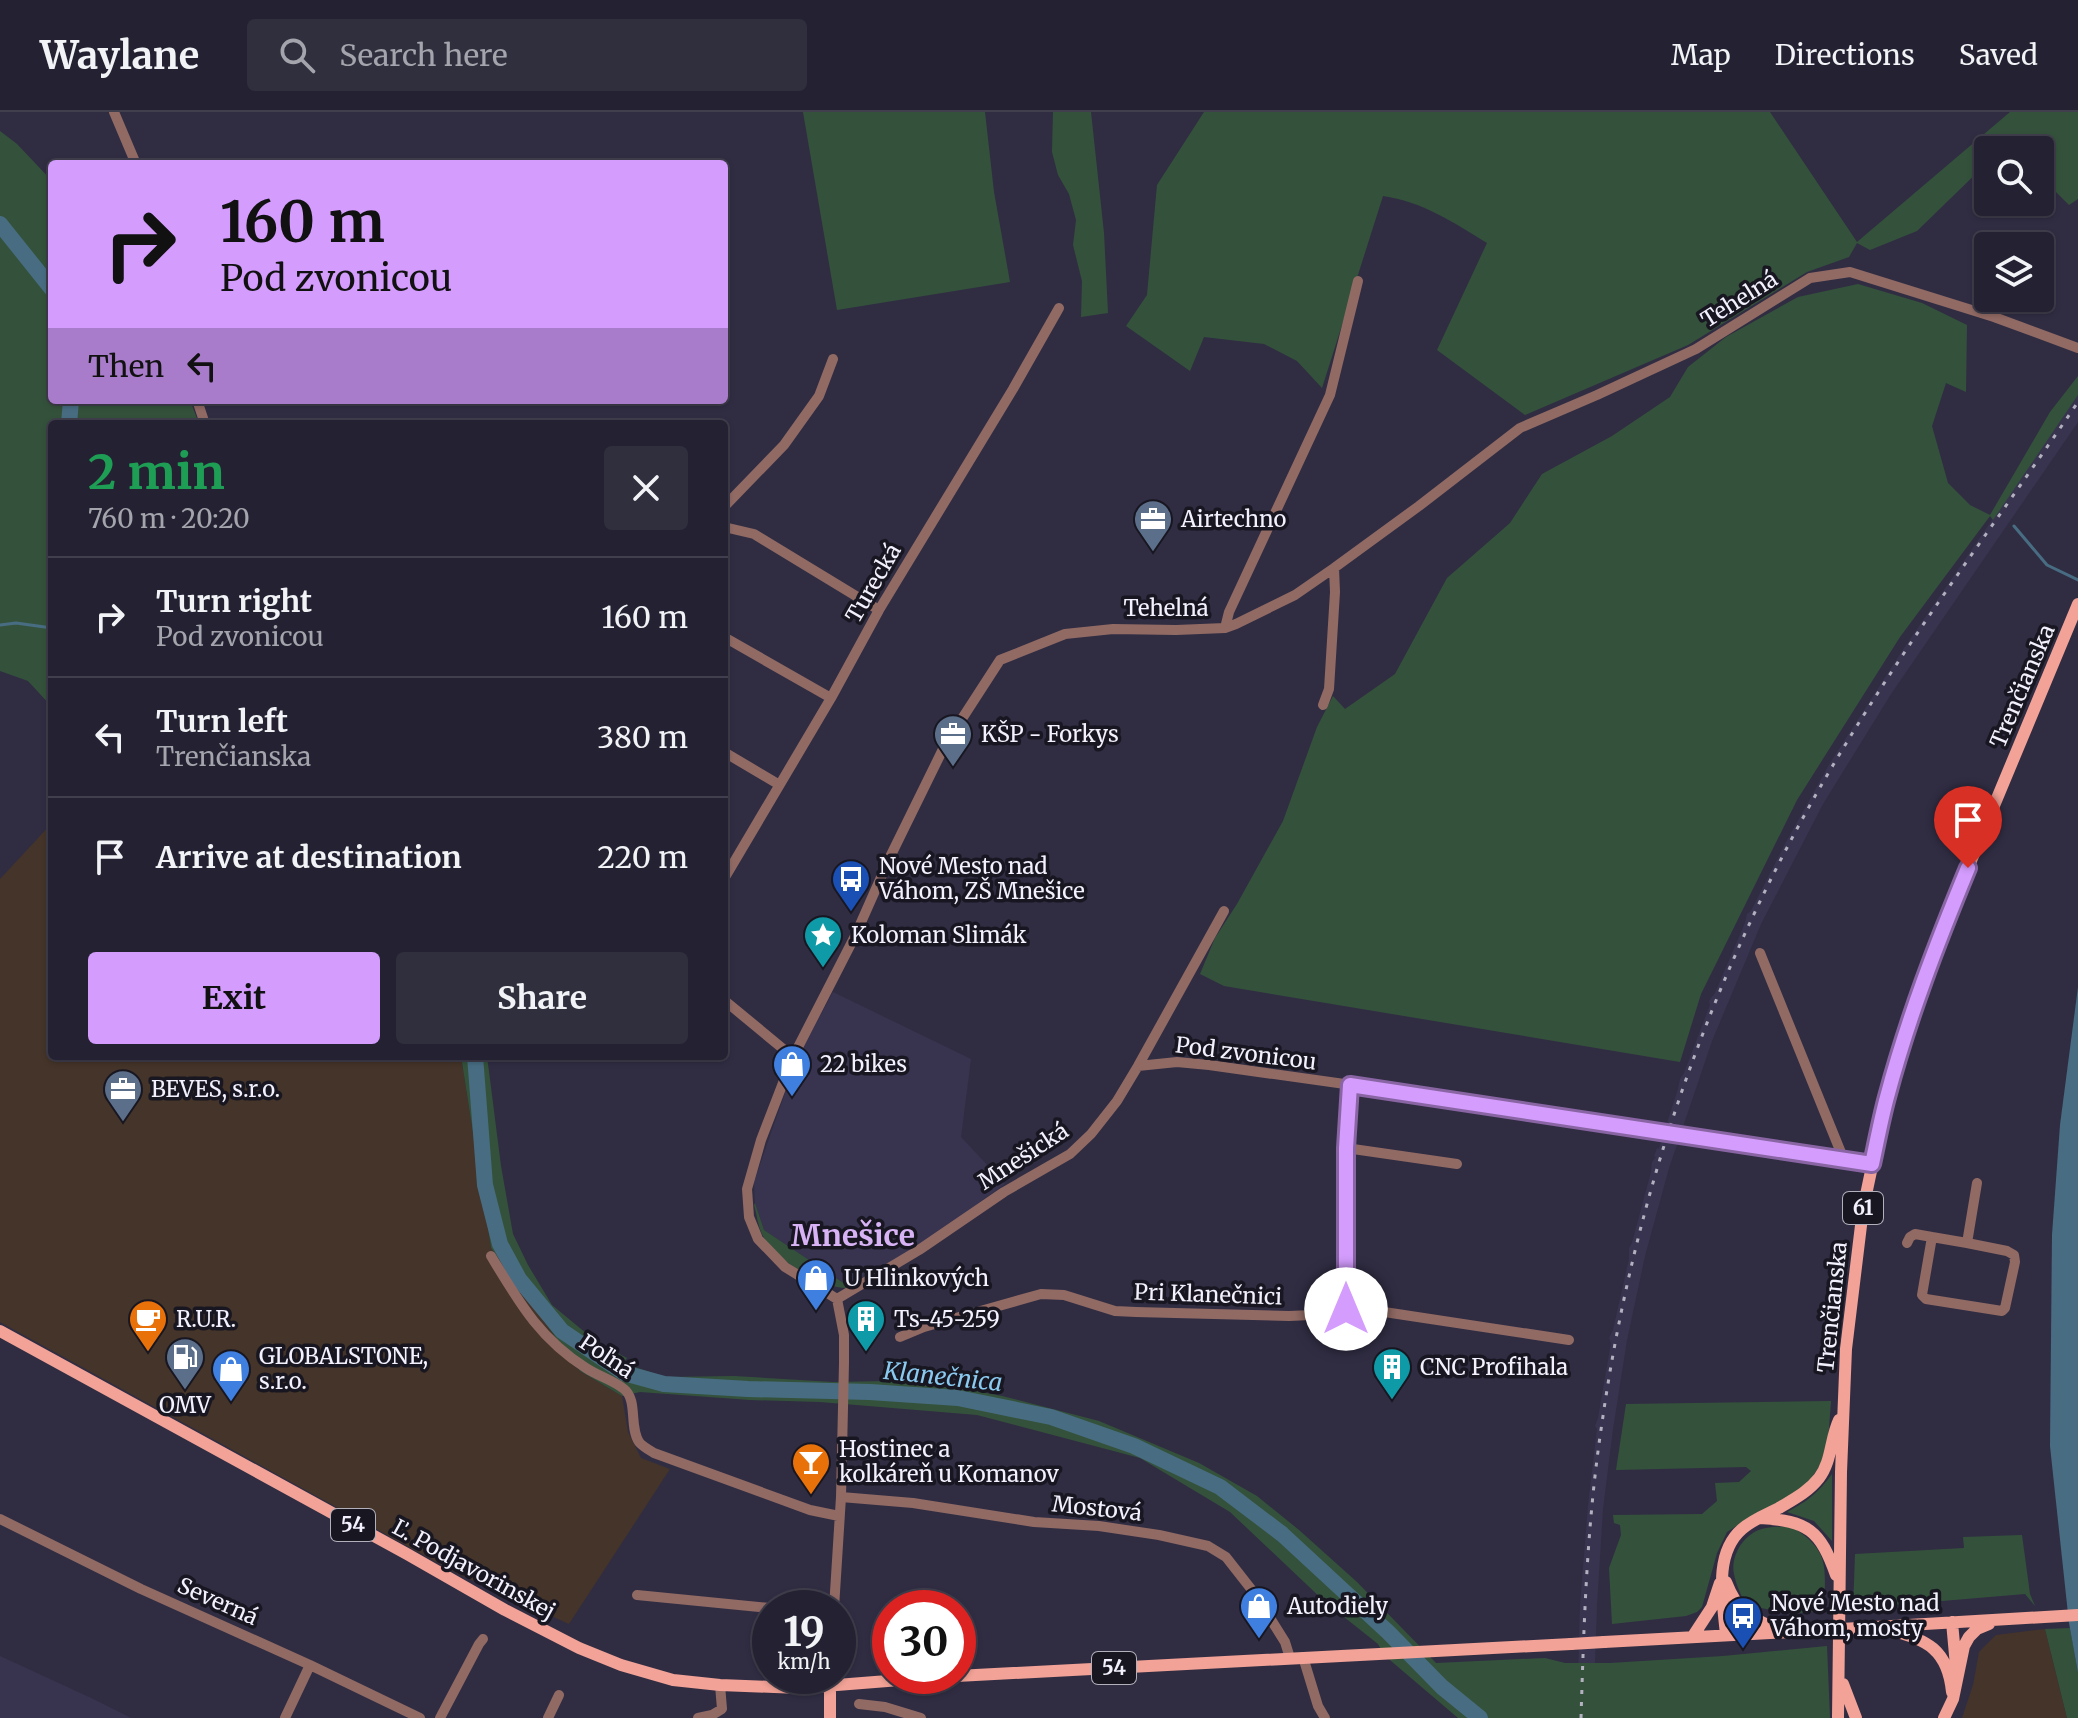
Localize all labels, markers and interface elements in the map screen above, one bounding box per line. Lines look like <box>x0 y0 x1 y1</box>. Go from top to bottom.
search box <box>247 19 807 91</box>
text: Waylane <box>40 32 199 79</box>
icon: search <box>275 33 319 77</box>
text: Search here <box>339 36 508 74</box>
text: Map <box>1671 37 1731 73</box>
text: Directions <box>1775 37 1915 73</box>
text: Saved <box>1959 37 2038 73</box>
map controls <box>1974 136 2054 312</box>
button: search <box>1974 136 2054 216</box>
text: 160 m <box>220 187 385 257</box>
icon: right <box>88 192 192 296</box>
button: layers <box>1974 232 2054 312</box>
text: Pod zvonicou <box>220 256 452 301</box>
street label: Tehelná <box>1695 264 1783 333</box>
icon: left <box>180 344 224 388</box>
text: Then <box>88 347 164 385</box>
text: 2 min <box>88 442 225 502</box>
button: close <box>604 446 688 530</box>
office icon: Airtechno <box>1132 498 1174 553</box>
text: 760 m · 20:20 <box>88 502 250 535</box>
place label: Airtechno <box>1180 505 1287 533</box>
street label: Turecká <box>839 538 907 628</box>
text: Turn right <box>156 582 312 620</box>
street label: Tehelná <box>1123 594 1209 622</box>
icon: right <box>88 595 132 639</box>
text: 160 m <box>601 598 688 636</box>
text: Pod zvonicou <box>156 620 324 653</box>
street label: Trenčianska <box>1983 620 2061 752</box>
text: Turn left <box>156 702 288 740</box>
office icon: KŠP - Forkys <box>932 713 974 768</box>
icon: left <box>88 715 132 759</box>
text: 380 m <box>597 718 688 756</box>
place label: KŠP - Forkys <box>981 719 1119 748</box>
text: Trenčianska <box>156 740 311 773</box>
pin <box>1934 786 2002 868</box>
icon: arrive <box>1946 798 1990 842</box>
icon: arrive <box>88 835 132 879</box>
text: Arrive at destination <box>156 838 462 876</box>
text: 220 m <box>597 838 688 876</box>
place label: Nové Mesto nad Váhom, ZŠ Mnešice <box>878 852 1085 905</box>
bus stop icon: Nové Mesto nad Váhom, ZŠ Mnešice <box>830 858 872 913</box>
place icon: Koloman Slimák <box>802 914 844 969</box>
place label: Koloman Slimák <box>851 921 1026 949</box>
button: Exit <box>88 952 380 1044</box>
button: Share <box>396 952 688 1044</box>
street label: Pod zvonicou <box>1174 1030 1318 1076</box>
shop icon: 22 bikes <box>771 1043 813 1098</box>
place label: 22 bikes <box>820 1050 907 1078</box>
office icon: BEVES, s.r.o. <box>102 1068 144 1123</box>
place label: BEVES, s.r.o. <box>151 1075 280 1103</box>
street label: Mnešická <box>973 1116 1074 1196</box>
road number: 61 <box>1843 1192 1883 1224</box>
district label: Mnešice <box>791 1216 915 1254</box>
street label: Trenčianska <box>1811 1240 1853 1374</box>
shop icon: U Hlinkových <box>795 1257 837 1312</box>
place label: U Hlinkových <box>844 1264 989 1292</box>
position arrow <box>1304 1267 1388 1351</box>
street label: Pri Klanečnici <box>1133 1277 1283 1311</box>
cafe icon: R.U.R. <box>127 1298 169 1353</box>
building icon: Ts-45-259 <box>845 1298 887 1353</box>
place label: R.U.R. <box>176 1305 236 1333</box>
place label: Ts-45-259 <box>894 1305 1000 1333</box>
street label: Poľná <box>574 1328 640 1384</box>
fuel station icon: OMV <box>164 1336 206 1391</box>
place label: GLOBALSTONE, s.r.o. <box>259 1342 428 1395</box>
building icon: CNC Profihala <box>1371 1346 1413 1401</box>
shop icon: GLOBALSTONE, s.r.o. <box>210 1348 252 1403</box>
place label: CNC Profihala <box>1420 1353 1568 1381</box>
water label: Klanečnica <box>881 1355 1004 1398</box>
place label: OMV <box>159 1391 212 1419</box>
place label: Hostinec a kolkáreň u Komanov <box>839 1435 1059 1488</box>
bar icon: Hostinec a kolkáreň u Komanov <box>790 1441 832 1496</box>
street label: Mostová <box>1051 1489 1144 1527</box>
road number: 54 <box>331 1509 375 1541</box>
street label: Ľ. Podjavorinskej <box>388 1513 560 1625</box>
street label: Severná <box>173 1571 263 1631</box>
shop icon: Autodiely <box>1238 1585 1280 1640</box>
place label: Nové Mesto nad Váhom, mosty <box>1770 1589 1940 1642</box>
speed limit sign: 30 <box>872 1590 976 1694</box>
place label: Autodiely <box>1286 1592 1388 1620</box>
bus stop icon: Nové Mesto nad Váhom, mosty <box>1722 1595 1764 1650</box>
text: 19 <box>783 1607 825 1657</box>
text: km/h <box>778 1649 830 1674</box>
road number: 54 <box>1092 1652 1136 1684</box>

